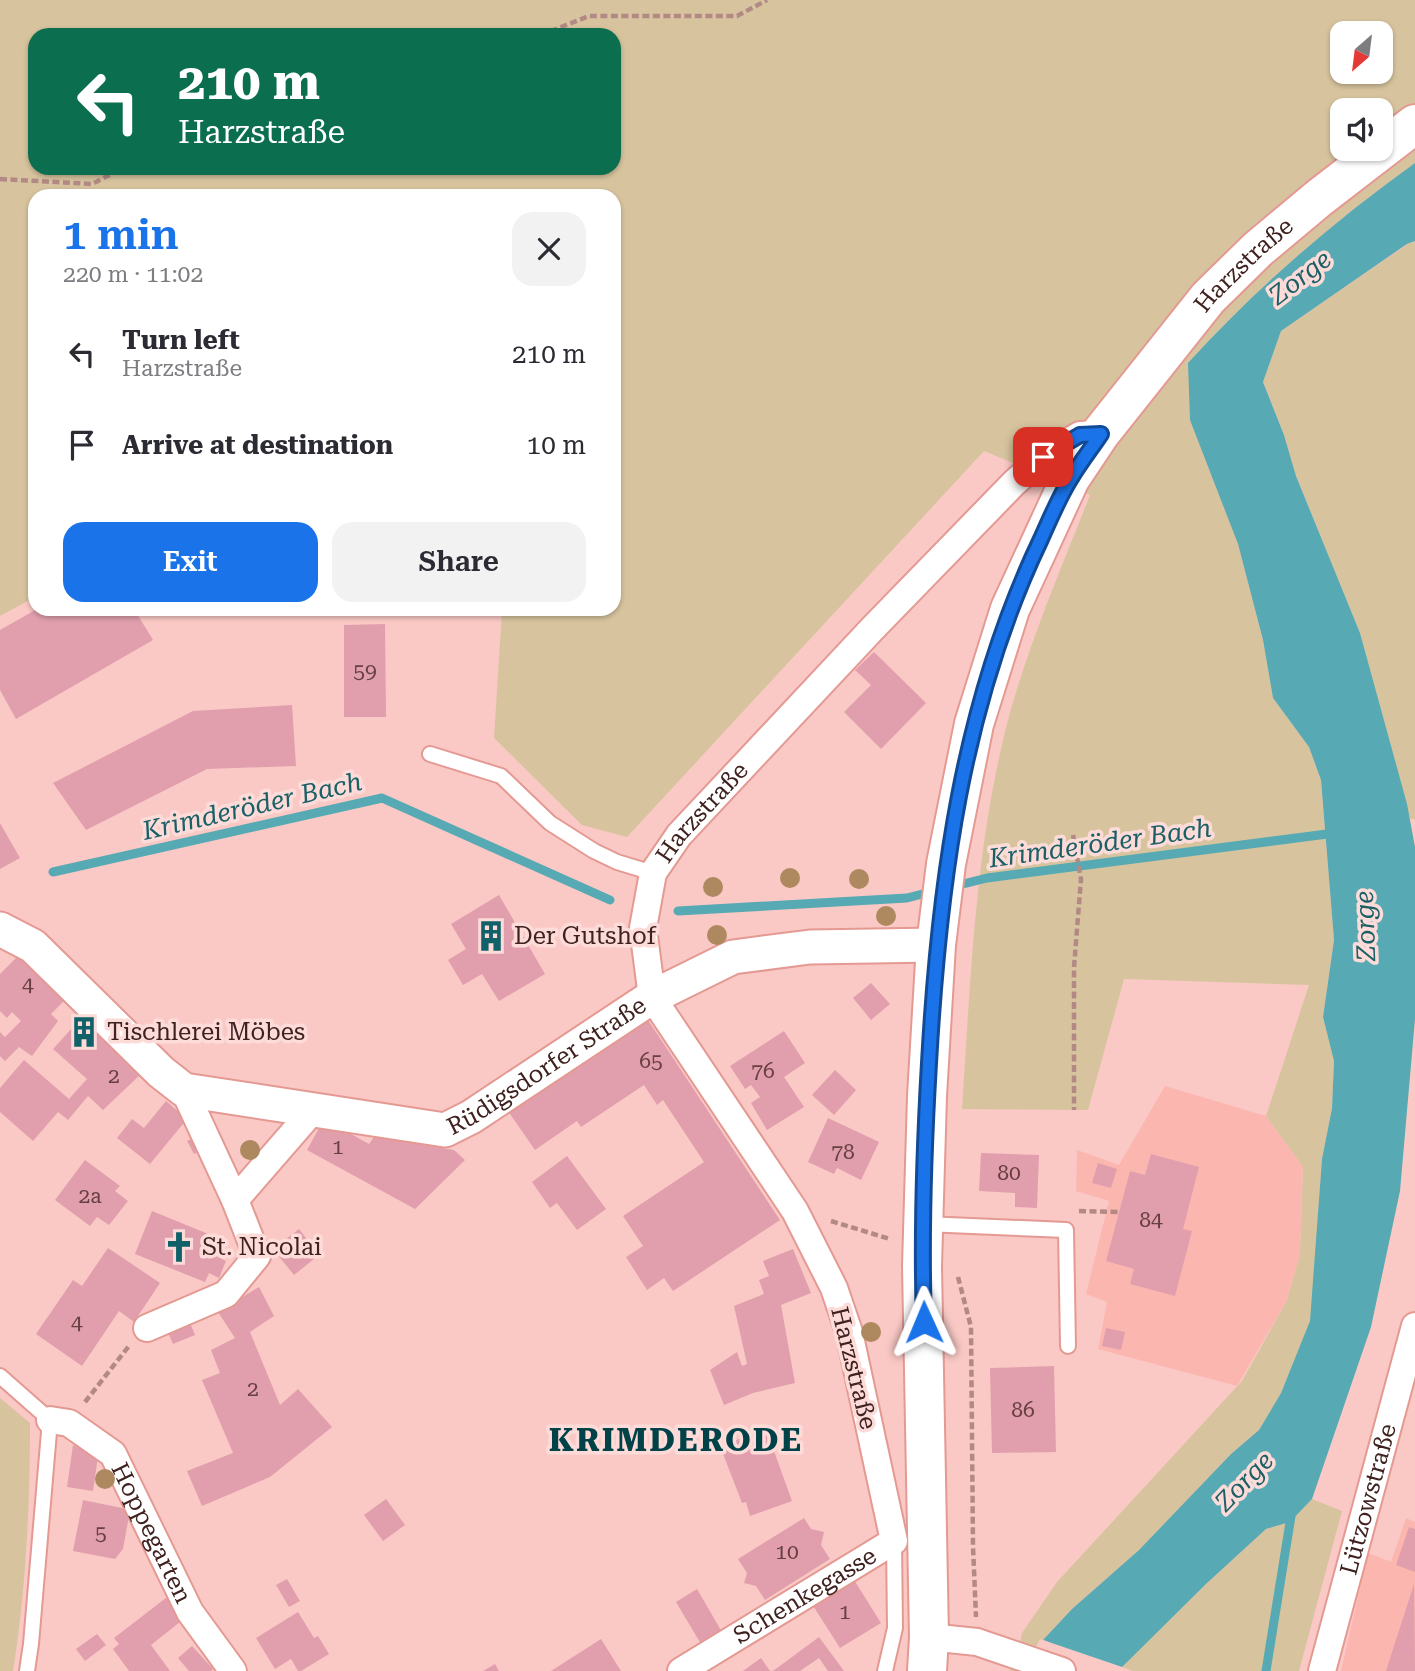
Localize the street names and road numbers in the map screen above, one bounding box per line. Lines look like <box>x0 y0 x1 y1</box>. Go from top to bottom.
street label: Harzstraße <box>1188 212 1299 318</box>
street label: Harzstraße <box>650 756 754 868</box>
street label: Rüdigsdorfer Straße <box>442 991 651 1141</box>
street label: Harzstraße <box>825 1304 883 1432</box>
street label: Lützowstraße <box>1335 1420 1402 1578</box>
street label: Hoppegarten <box>105 1458 198 1608</box>
street label: Schenkegasse <box>728 1541 881 1650</box>

